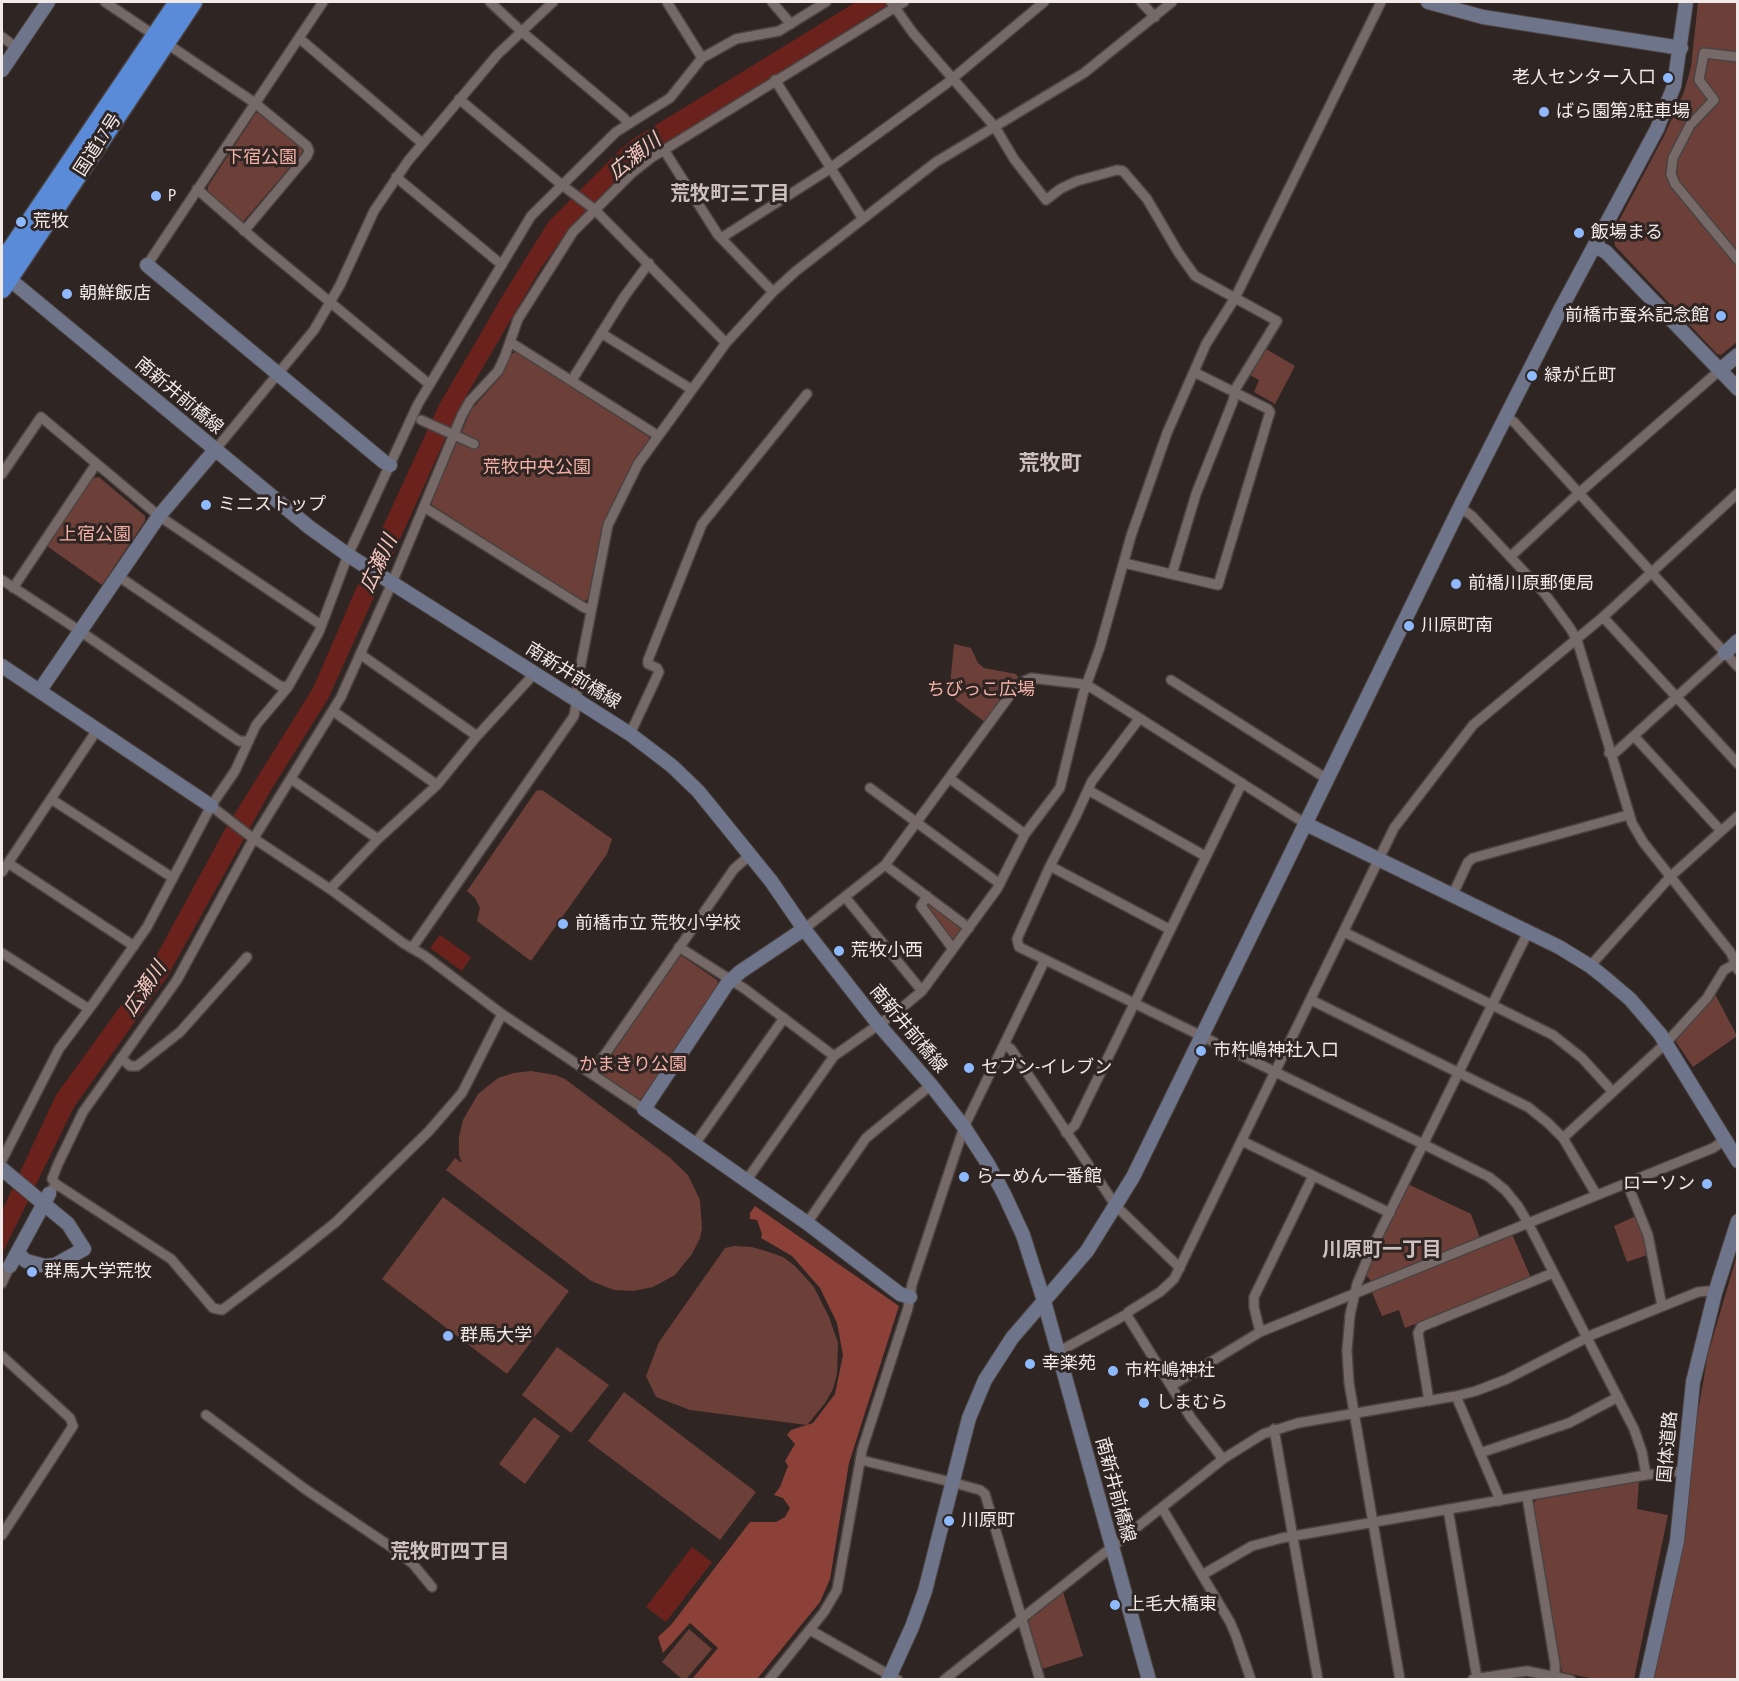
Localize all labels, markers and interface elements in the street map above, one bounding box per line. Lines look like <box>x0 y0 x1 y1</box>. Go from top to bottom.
place label: 老人センター入口 <box>1512 67 1656 89</box>
marker: 老人センター入口 <box>1661 71 1675 85</box>
place label: ばら園第2駐車場 <box>1556 101 1690 123</box>
marker: ばら園第2駐車場 <box>1537 105 1551 119</box>
street label: 国道17号 <box>70 110 126 180</box>
water label: 広瀬川 <box>604 129 666 185</box>
park label: 下宿公園 <box>225 147 297 169</box>
district label: 荒牧町三丁目 <box>670 182 790 206</box>
place label: P <box>168 185 176 207</box>
marker: P <box>149 189 163 203</box>
place label: 荒牧 <box>33 211 69 233</box>
marker: 荒牧 <box>14 215 28 229</box>
place label: 飯場まる <box>1591 222 1663 244</box>
marker: 飯場まる <box>1572 226 1586 240</box>
place label: 朝鮮飯店 <box>79 283 151 305</box>
marker: 朝鮮飯店 <box>60 287 74 301</box>
place label: 前橋市蚕糸記念館 <box>1565 305 1709 327</box>
marker: 前橋市蚕糸記念館 <box>1714 309 1728 323</box>
street label: 南新井前橋線 <box>131 353 227 439</box>
place label: 緑が丘町 <box>1544 365 1616 387</box>
marker: 緑が丘町 <box>1525 369 1539 383</box>
district label: 荒牧町 <box>1019 451 1081 477</box>
park label: 荒牧中央公園 <box>483 457 591 479</box>
place label: ミニストップ <box>218 494 326 516</box>
marker: ミニストップ <box>199 498 213 512</box>
park label: 上宿公園 <box>59 524 131 546</box>
water label: 広瀬川 <box>355 532 403 596</box>
place label: 前橋川原郵便局 <box>1468 573 1594 595</box>
marker: 前橋川原郵便局 <box>1449 577 1463 591</box>
place label: 川原町南 <box>1421 615 1493 637</box>
marker: 川原町南 <box>1402 619 1416 633</box>
street label: 南新井前橋線 <box>521 638 625 714</box>
park label: ちびっこ広場 <box>927 679 1035 701</box>
place label: 前橋市立 荒牧小学校 <box>575 913 741 935</box>
marker: 前橋市立 荒牧小学校 <box>556 917 570 931</box>
place label: 荒牧小西 <box>851 940 923 962</box>
marker: 荒牧小西 <box>832 944 846 958</box>
water label: 広瀬川 <box>118 957 172 1021</box>
street label: 南新井前橋線 <box>865 981 951 1077</box>
place label: 市杵嶋神社入口 <box>1213 1040 1339 1062</box>
marker: 市杵嶋神社入口 <box>1194 1044 1208 1058</box>
park label: かまきり公園 <box>579 1054 687 1076</box>
place label: セブン-イレブン <box>981 1057 1112 1079</box>
marker: セブン-イレブン <box>962 1061 976 1075</box>
place label: らーめん一番館 <box>976 1166 1102 1188</box>
marker: らーめん一番館 <box>957 1170 971 1184</box>
place label: ローソン <box>1623 1173 1695 1195</box>
marker: ローソン <box>1700 1177 1714 1191</box>
district label: 川原町一丁目 <box>1322 1238 1442 1262</box>
place label: 群馬大学荒牧 <box>44 1261 152 1283</box>
marker: 群馬大学荒牧 <box>25 1265 39 1279</box>
place label: 群馬大学 <box>460 1325 532 1347</box>
marker: 群馬大学 <box>441 1329 455 1343</box>
place label: 幸楽苑 <box>1042 1353 1096 1375</box>
marker: 幸楽苑 <box>1023 1357 1037 1371</box>
place label: 市杵嶋神社 <box>1125 1360 1215 1382</box>
marker: 市杵嶋神社 <box>1106 1364 1120 1378</box>
place label: しまむら <box>1156 1392 1228 1414</box>
marker: しまむら <box>1137 1396 1151 1410</box>
street label: 国体道路 <box>1654 1410 1682 1484</box>
street label: 南新井前橋線 <box>1091 1435 1139 1545</box>
place label: 川原町 <box>961 1510 1015 1532</box>
marker: 川原町 <box>942 1514 956 1528</box>
district label: 荒牧町四丁目 <box>390 1540 510 1564</box>
place label: 上毛大橋東 <box>1127 1594 1217 1616</box>
marker: 上毛大橋東 <box>1108 1598 1122 1612</box>

